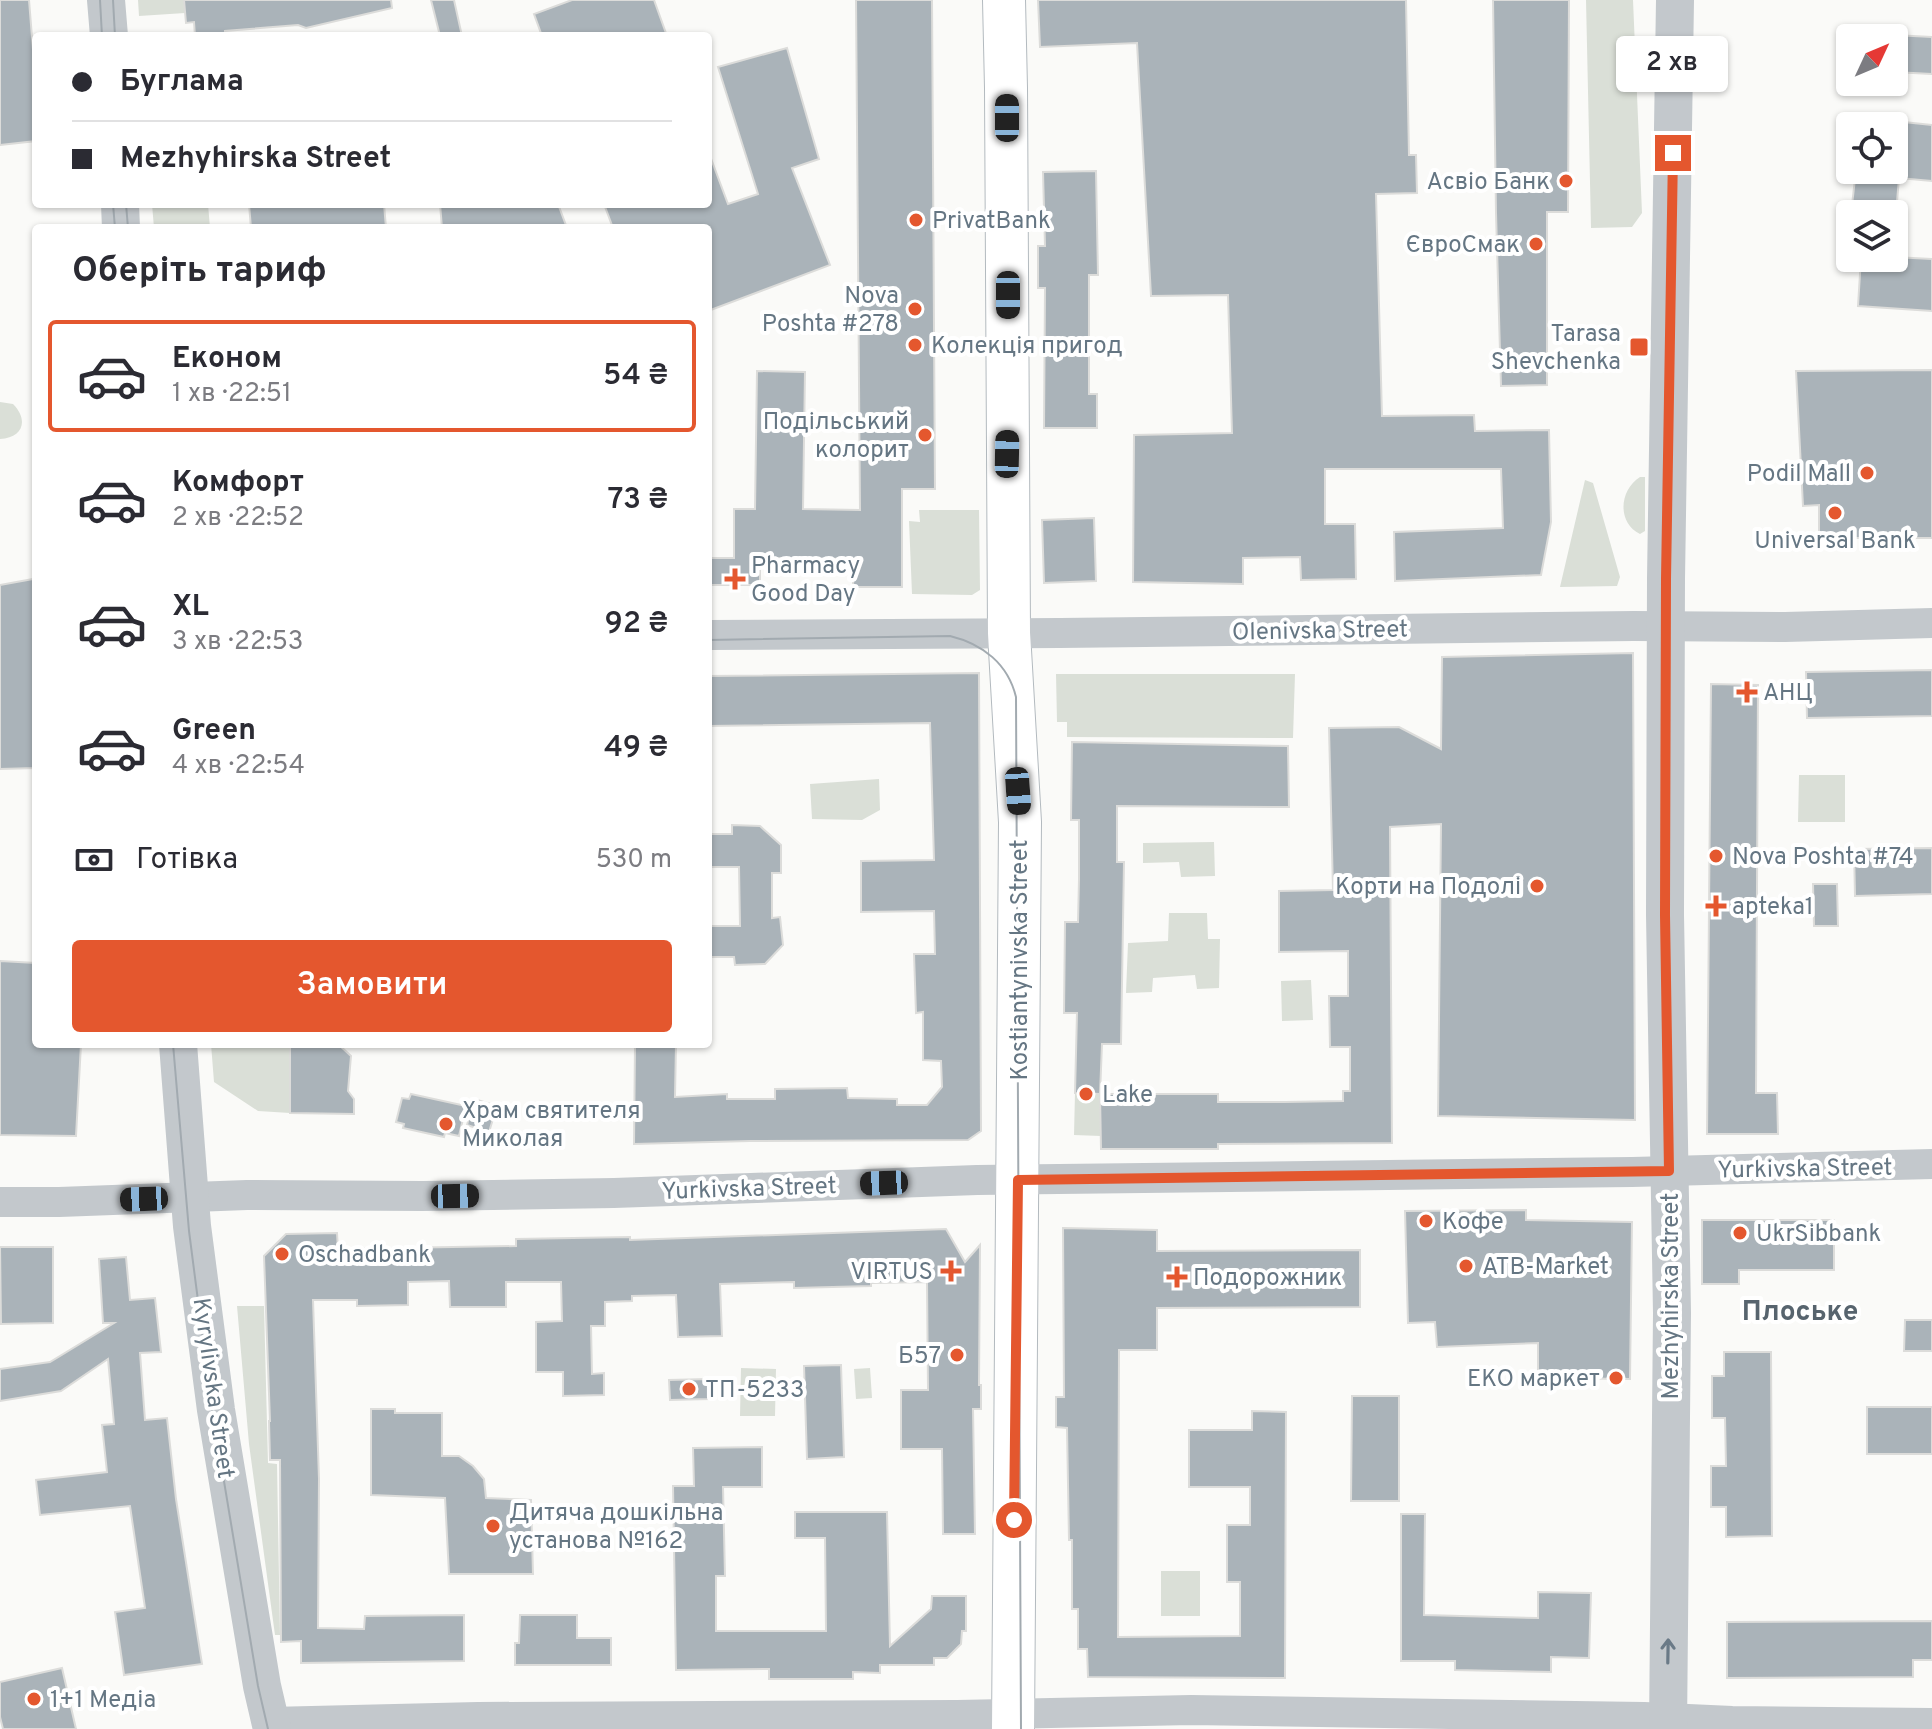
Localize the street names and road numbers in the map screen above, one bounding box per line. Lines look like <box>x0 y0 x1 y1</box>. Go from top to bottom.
street label: Olenivska Street <box>1232 615 1408 649</box>
street label: Kostiantynivska Street <box>1006 840 1036 1080</box>
street label: Yurkivska Street <box>1717 1153 1893 1187</box>
street label: Yurkivska Street <box>661 1172 837 1208</box>
street label: Mezhyhirska Street <box>1657 1193 1687 1399</box>
street label: Kyrylivska Street <box>185 1296 240 1480</box>

